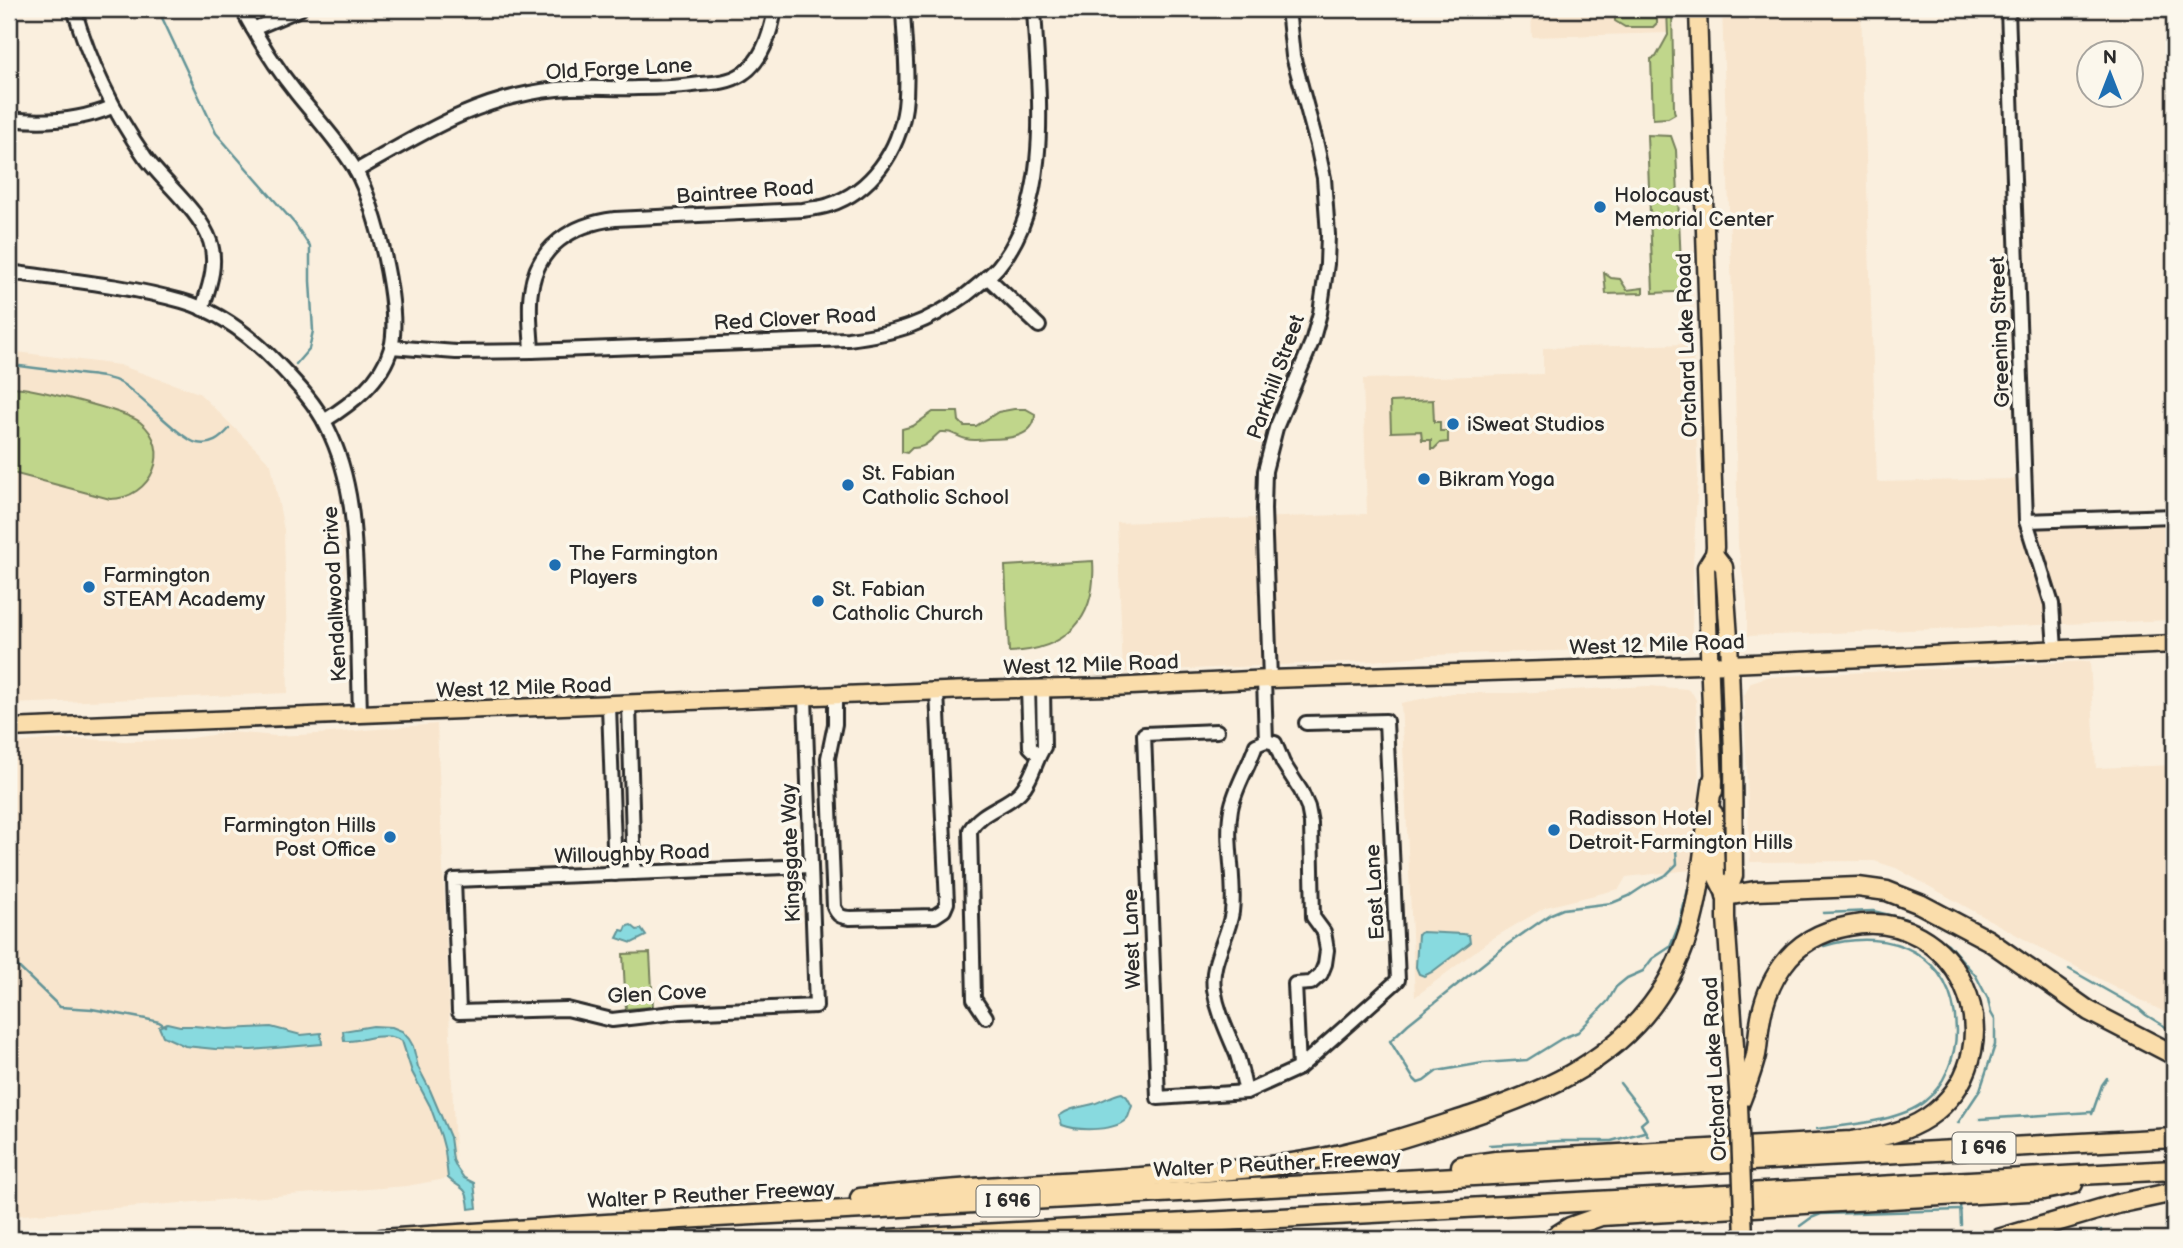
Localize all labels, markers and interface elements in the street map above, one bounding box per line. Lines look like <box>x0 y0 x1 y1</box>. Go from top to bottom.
north arrow <box>2074 38 2144 108</box>
text: N <box>2103 47 2117 70</box>
street label: Old Forge Lane <box>545 53 693 85</box>
street label: Baintree Road <box>675 175 815 209</box>
place label: Holocaust Memorial Center <box>1614 183 1774 232</box>
marker: Holocaust Memorial Center <box>1592 199 1608 215</box>
street label: Orchard Lake Road <box>1671 252 1703 438</box>
street label: Greening Street <box>1985 255 2015 408</box>
street label: Red Clover Road <box>713 302 877 336</box>
street label: Parkhill Street <box>1242 311 1310 443</box>
place label: iSweat Studios <box>1467 412 1605 437</box>
marker: iSweat Studios <box>1445 416 1461 432</box>
place label: St. Fabian Catholic School <box>862 461 1009 510</box>
place label: Bikram Yoga <box>1438 467 1555 492</box>
marker: Bikram Yoga <box>1416 471 1432 487</box>
marker: St. Fabian Catholic School <box>840 477 856 493</box>
street label: Kendallwood Drive <box>318 506 352 682</box>
place label: The Farmington Players <box>569 541 718 590</box>
marker: The Farmington Players <box>547 557 563 573</box>
place label: Farmington STEAM Academy <box>103 563 266 612</box>
place label: St. Fabian Catholic Church <box>832 577 983 626</box>
marker: Farmington STEAM Academy <box>81 579 97 595</box>
marker: St. Fabian Catholic Church <box>810 593 826 609</box>
street label: West 12 Mile Road <box>1569 629 1745 661</box>
street label: West 12 Mile Road <box>1003 649 1179 681</box>
street label: West 12 Mile Road <box>436 672 612 704</box>
street label: Kingsgate Way <box>776 782 806 923</box>
place label: Radisson Hotel Detroit-Farmington Hills <box>1568 806 1793 855</box>
place label: Farmington Hills Post Office <box>223 813 376 862</box>
marker: Radisson Hotel Detroit-Farmington Hills <box>1546 822 1562 838</box>
marker: Farmington Hills Post Office <box>382 829 398 845</box>
street label: Willoughby Road <box>554 839 710 869</box>
street label: East Lane <box>1360 843 1390 941</box>
street label: West Lane <box>1118 888 1146 990</box>
street label: Orchard Lake Road <box>1698 976 1732 1162</box>
street label: Glen Cove <box>607 979 707 1009</box>
road number: I 696 <box>1952 1132 2016 1164</box>
street label: Walter P Reuther Freeway <box>1153 1145 1402 1183</box>
street label: Walter P Reuther Freeway <box>587 1176 836 1214</box>
road number: I 696 <box>976 1186 1040 1217</box>

